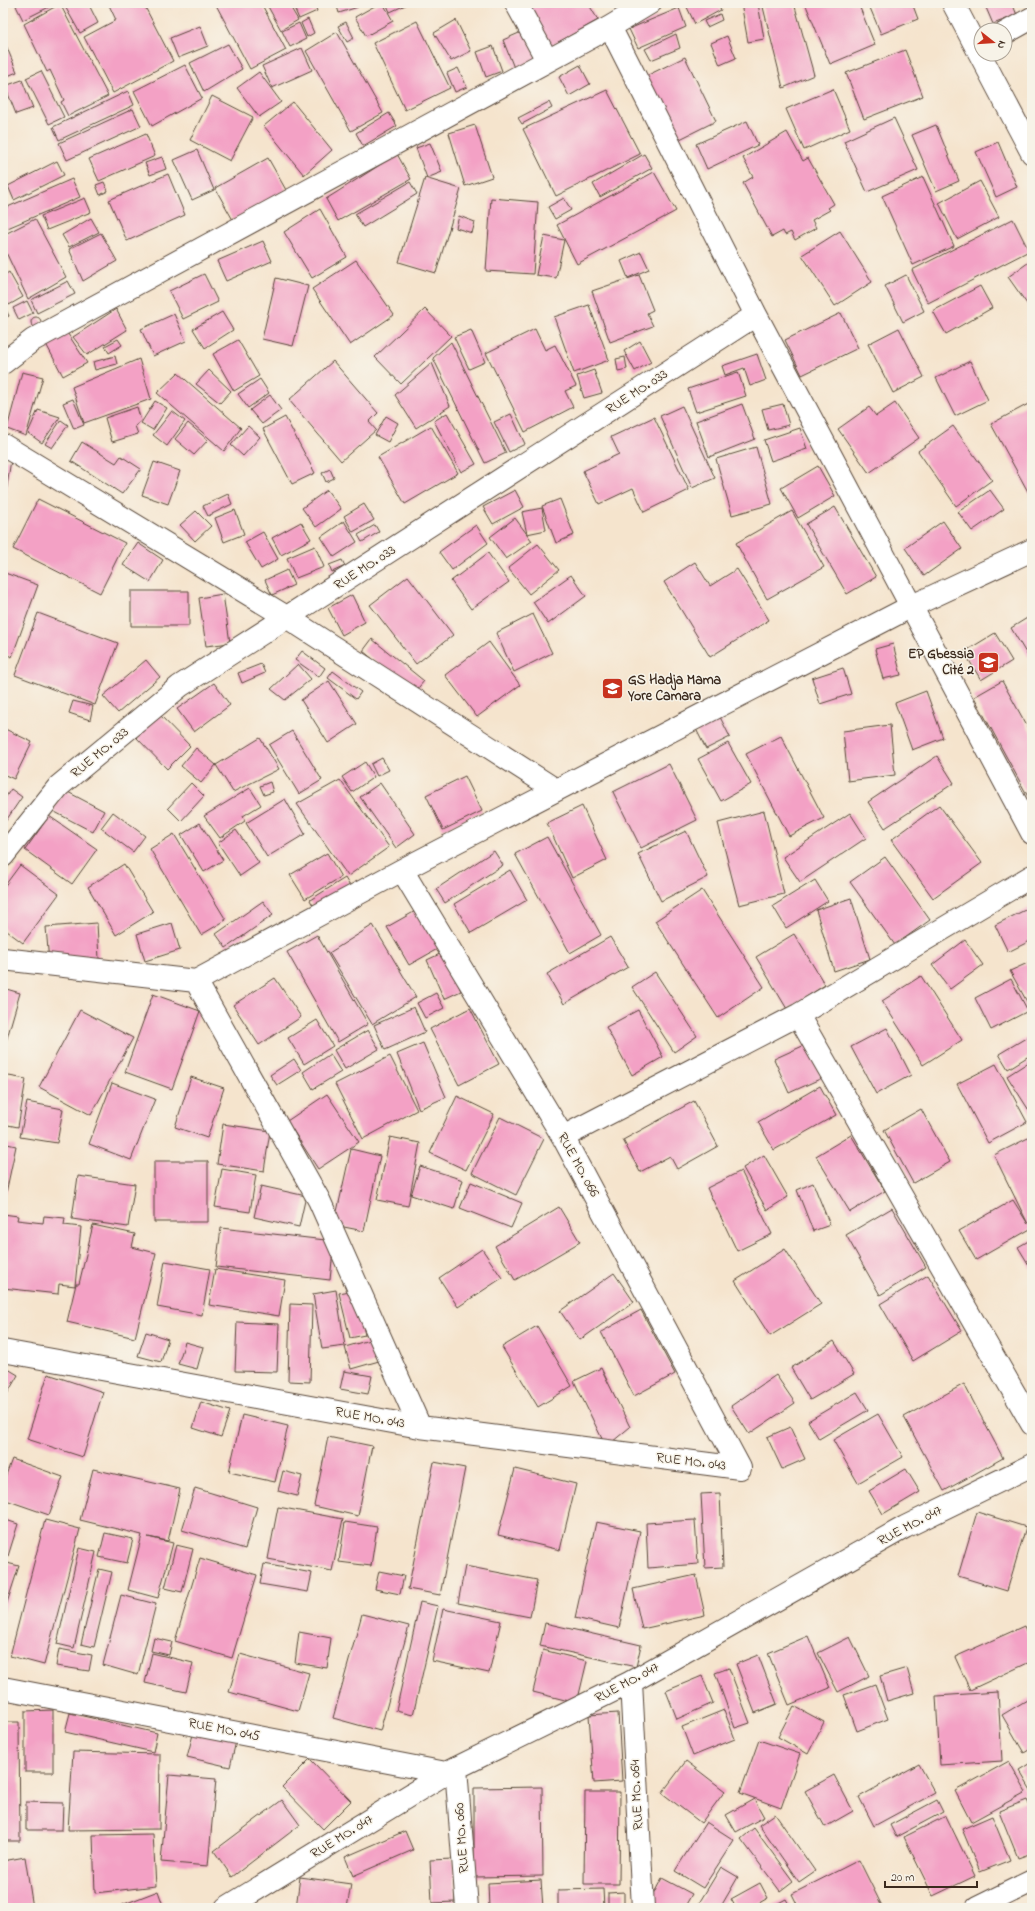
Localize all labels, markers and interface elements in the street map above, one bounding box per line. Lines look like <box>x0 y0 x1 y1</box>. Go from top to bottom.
north arrow <box>973 22 1013 62</box>
text: N <box>993 39 1010 51</box>
street label: RUE MO. 033 <box>602 364 672 420</box>
street label: RUE MO. 033 <box>330 540 400 596</box>
place label: EP Gbessia Cité 2 <box>908 644 974 681</box>
school or university icon: EP Gbessia Cité 2 <box>976 649 1002 675</box>
place label: GS Hadja Mama Yore Camara <box>627 670 722 707</box>
school or university icon: GS Hadja Mama Yore Camara <box>599 675 625 701</box>
street label: RUE MO. 033 <box>66 722 134 784</box>
street label: RUE MO. 066 <box>552 1129 604 1201</box>
street label: RUE MO. 043 <box>334 1402 407 1434</box>
street label: RUE MO. 043 <box>655 1447 727 1477</box>
street label: RUE MO. 047 <box>874 1500 946 1552</box>
street label: RUE MO. 047 <box>591 1657 663 1709</box>
street label: RUE MO. 045 <box>186 1713 262 1747</box>
street label: RUE MO. 064 <box>625 1759 649 1831</box>
street label: RUE MO. 060 <box>449 1802 475 1874</box>
street label: RUE MO. 047 <box>307 1809 378 1865</box>
scale bar <box>885 1863 977 1889</box>
text: 20 m <box>891 1869 914 1887</box>

